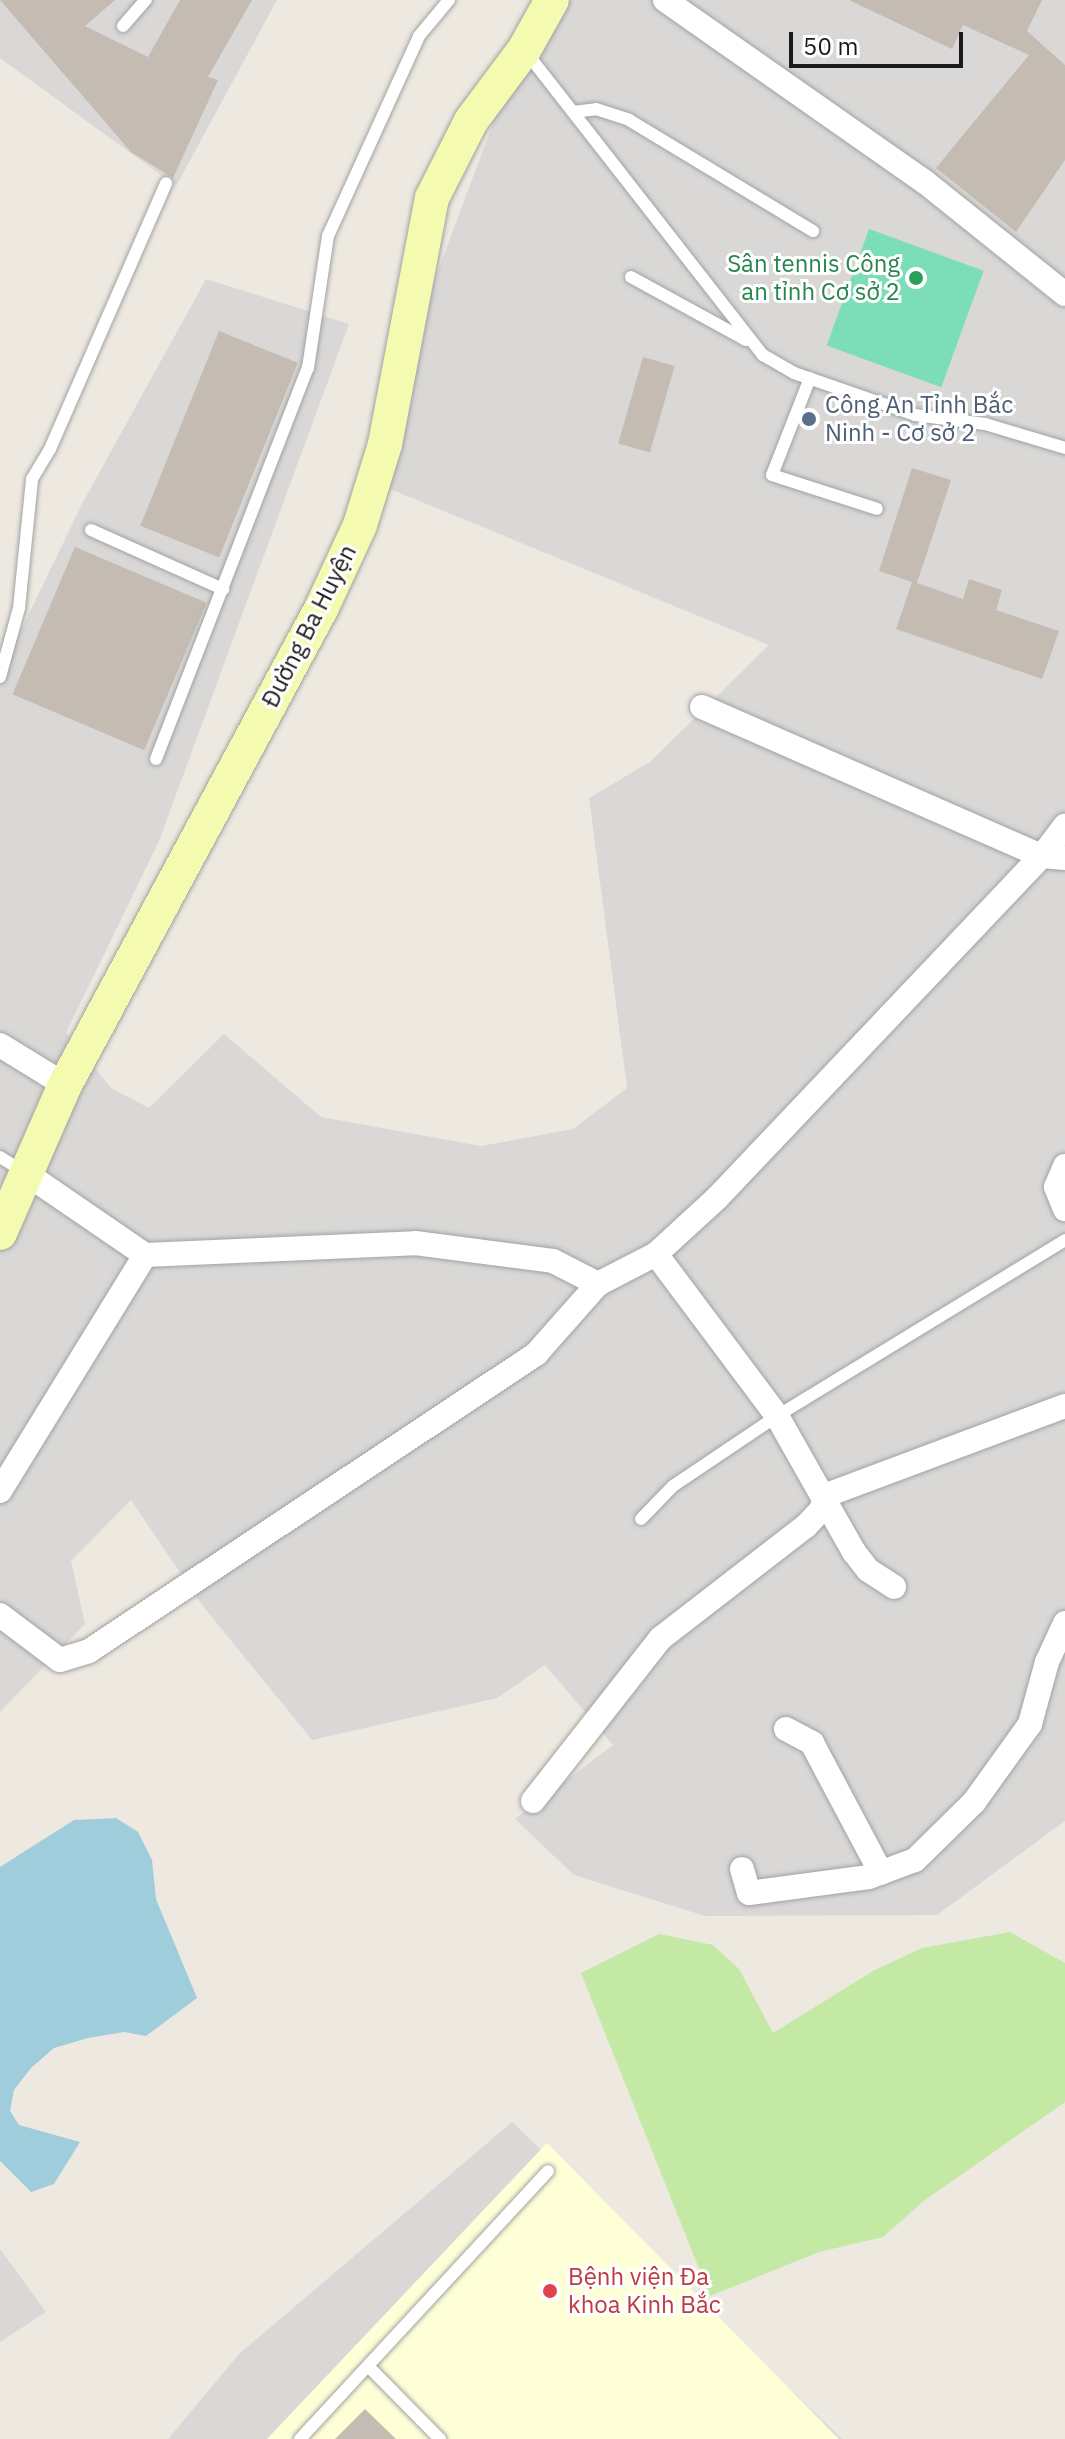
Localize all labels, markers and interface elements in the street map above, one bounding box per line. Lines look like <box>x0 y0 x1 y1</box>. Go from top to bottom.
scale bar <box>793 16 967 66</box>
text: 50 m <box>803 30 858 62</box>
place label: Sân tennis Công an tỉnh Cơ sở 2 <box>727 250 900 306</box>
marker: Sân tennis Công an tỉnh Cơ sở 2 <box>907 269 925 287</box>
place label: Công An Tỉnh Bắc Ninh - Cơ sở 2 <box>825 391 1013 447</box>
marker: Công An Tỉnh Bắc Ninh - Cơ sở 2 <box>800 410 818 428</box>
street label: Đường Ba Huyện <box>256 540 362 712</box>
place label: Bệnh viện Đa khoa Kinh Bắc <box>568 2263 721 2319</box>
marker: Bệnh viện Đa khoa Kinh Bắc <box>539 2280 561 2302</box>

